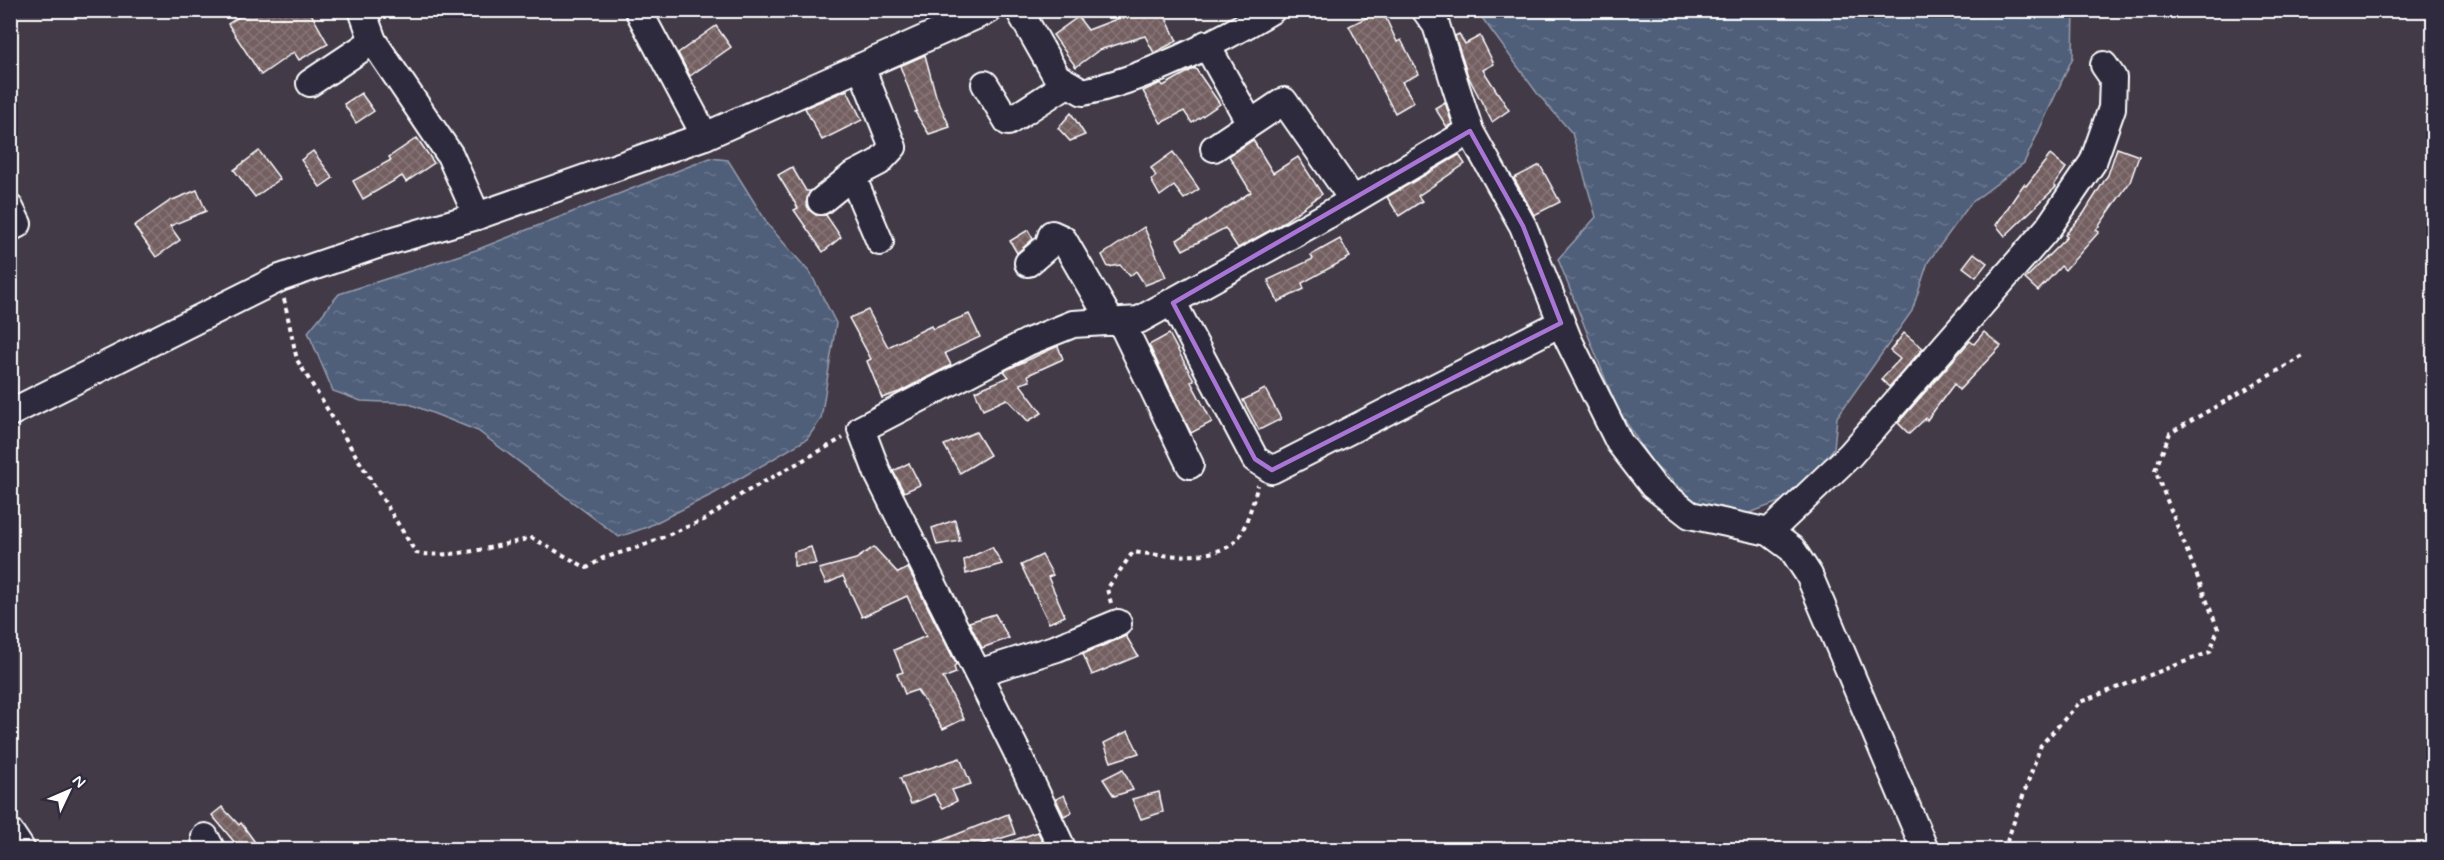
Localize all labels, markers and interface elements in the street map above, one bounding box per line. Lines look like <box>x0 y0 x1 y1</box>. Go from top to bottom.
north arrow <box>39 761 99 821</box>
text: N <box>67 770 90 793</box>

